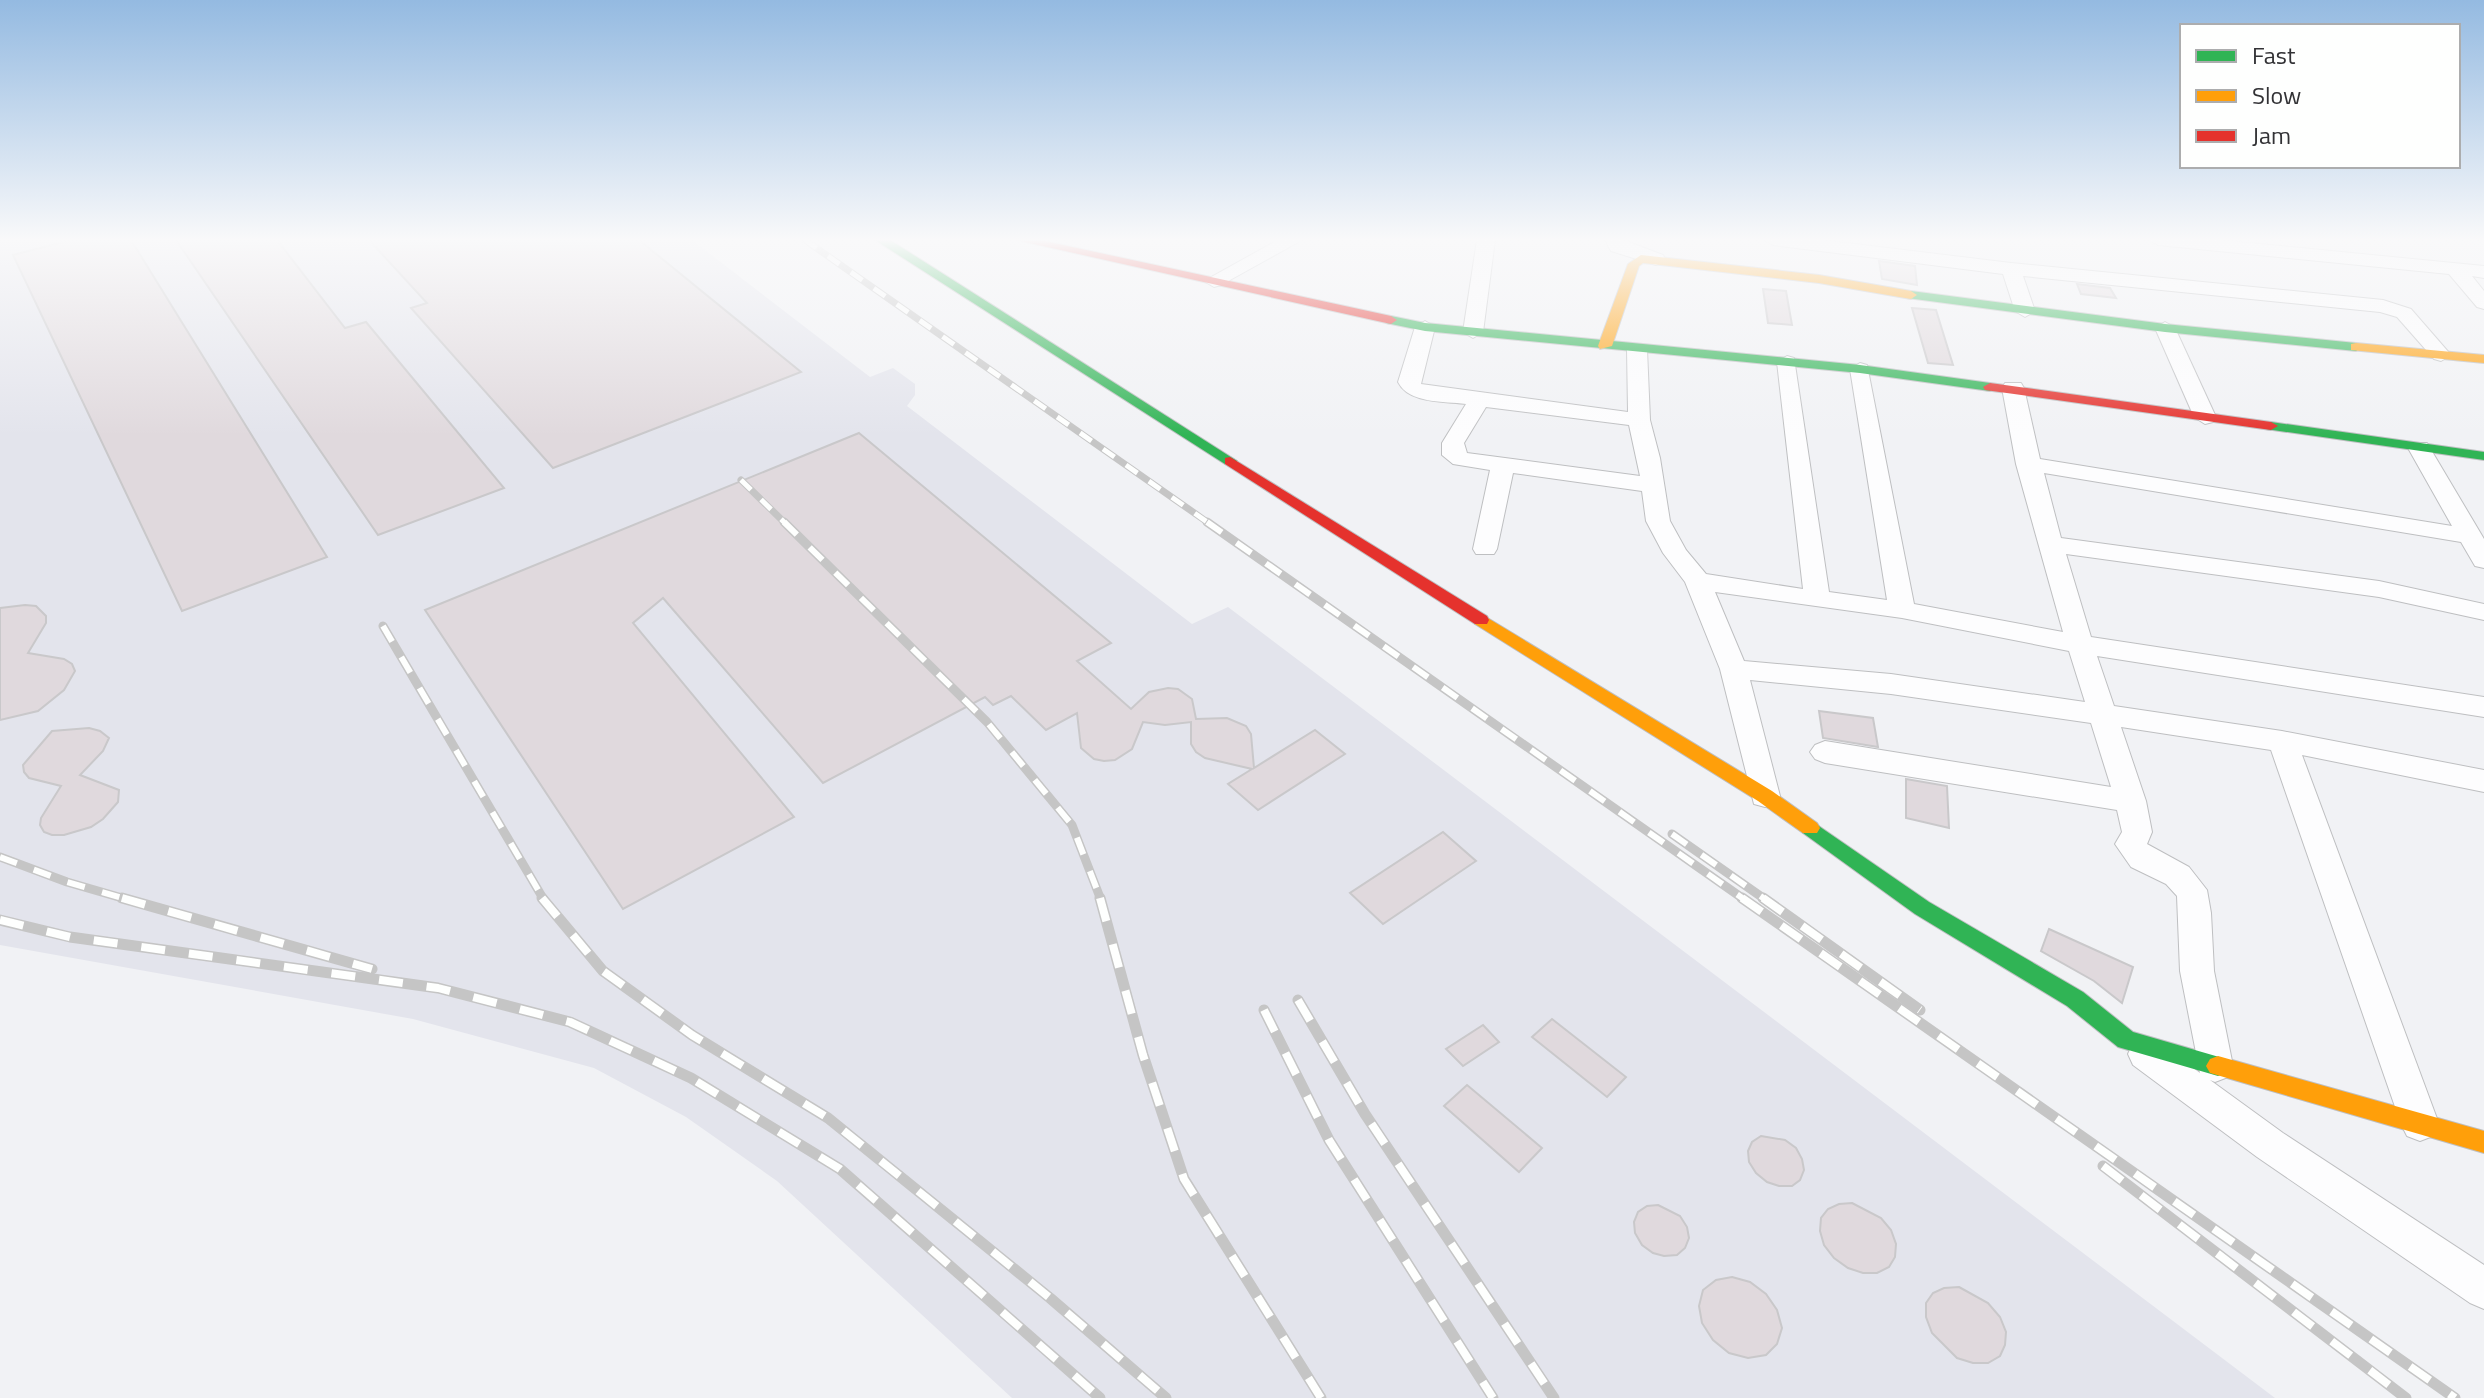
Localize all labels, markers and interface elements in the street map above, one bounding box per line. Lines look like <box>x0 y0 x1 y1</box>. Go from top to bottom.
legend <box>2180 24 2460 168</box>
text: Fast <box>2252 37 2296 73</box>
text: Slow <box>2252 77 2301 113</box>
text: Jam <box>2252 117 2291 153</box>

